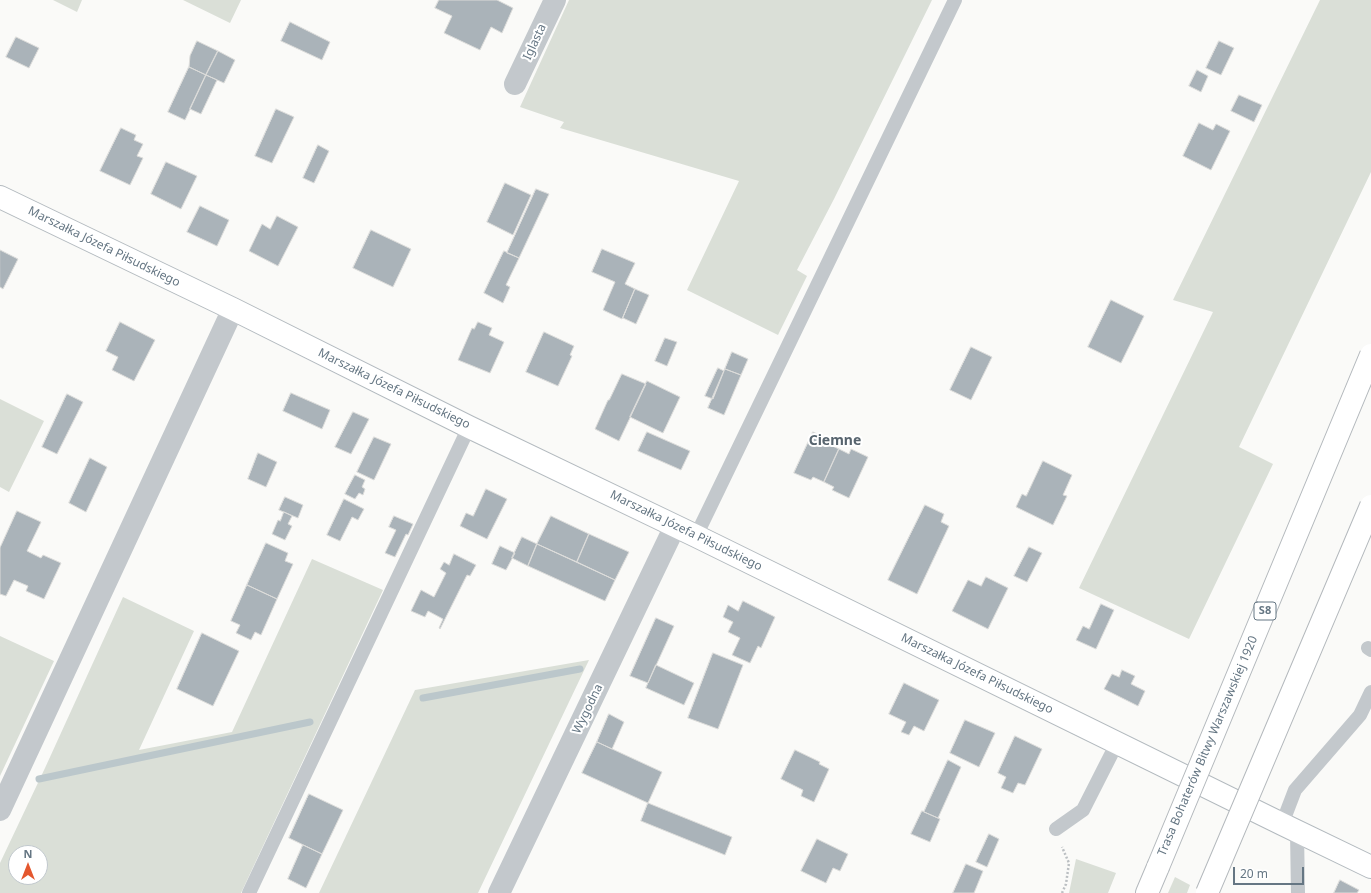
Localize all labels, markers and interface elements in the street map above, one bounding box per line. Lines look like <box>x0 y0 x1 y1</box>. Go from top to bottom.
street label: Iglasta <box>520 22 550 62</box>
street label: Marszałka Józefa Piłsudskiego <box>26 204 182 290</box>
street label: Marszałka Józefa Piłsudskiego <box>316 346 472 432</box>
district label: Ciemne <box>809 433 861 449</box>
street label: Marszałka Józefa Piłsudskiego <box>608 488 764 574</box>
road number: S8 <box>1254 602 1276 620</box>
street label: Marszałka Józefa Piłsudskiego <box>899 631 1055 717</box>
street label: Trasa Bohaterów Bitwy Warszawskiej 1920 <box>1155 634 1261 858</box>
street label: Wygodna <box>570 682 606 736</box>
north arrow <box>8 845 48 885</box>
text: N <box>24 846 32 861</box>
scale bar <box>1235 859 1306 885</box>
text: 20 m <box>1240 865 1268 882</box>

